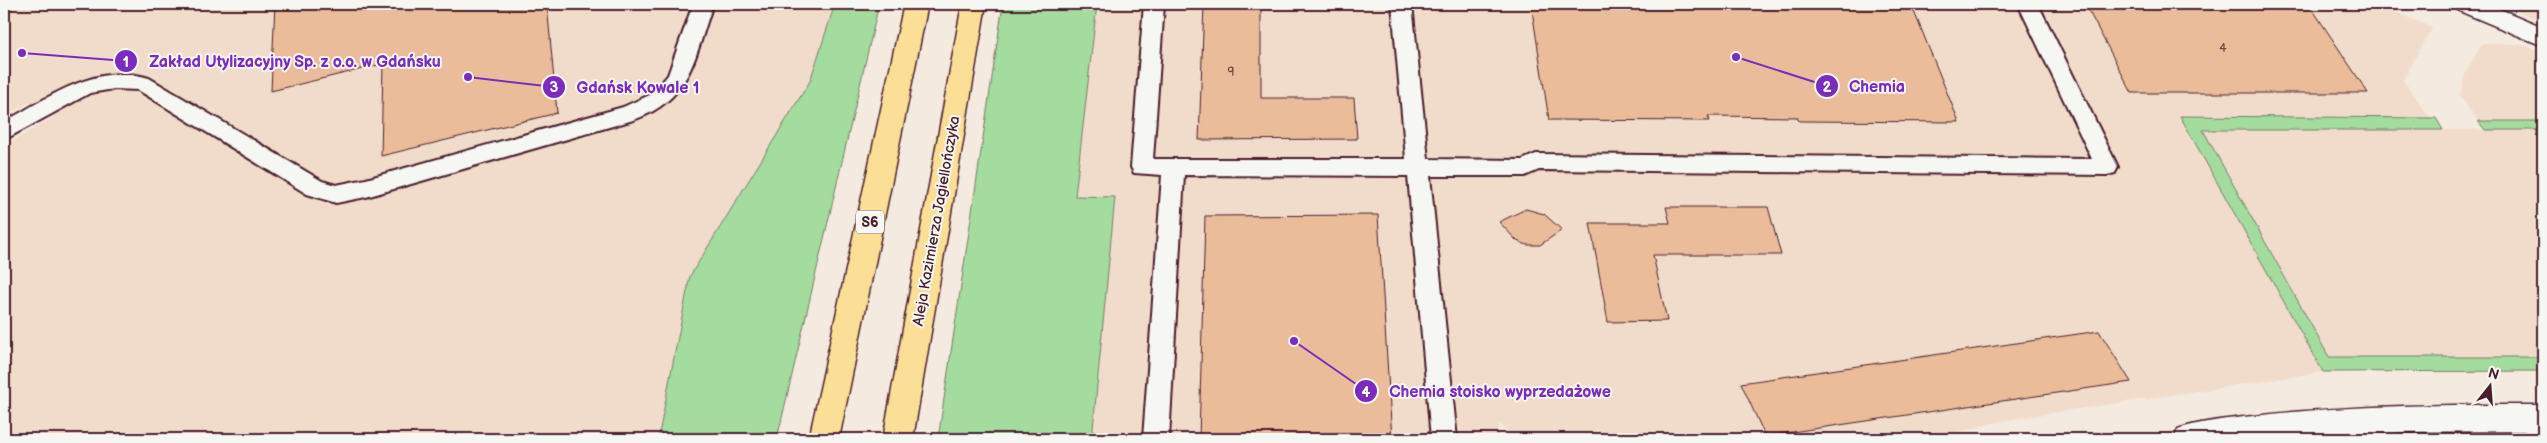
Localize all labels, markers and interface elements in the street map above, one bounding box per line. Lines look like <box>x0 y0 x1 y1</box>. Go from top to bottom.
house number: 4 <box>2219 41 2227 56</box>
callout: Zakład Utylizacyjny Sp. z o.o. w Gdańsku <box>114 46 451 77</box>
text: 1 <box>123 53 129 72</box>
text: Zakład Utylizacyjny Sp. z o.o. w Gdańsku <box>149 53 441 72</box>
house number: 9 <box>1228 65 1235 80</box>
callout: Chemia <box>1814 71 1915 102</box>
callout: Gdańsk Kowale 1 <box>542 72 710 103</box>
text: 3 <box>550 78 559 97</box>
text: 2 <box>1823 78 1832 97</box>
text: Chemia <box>1849 78 1905 97</box>
text: Gdańsk Kowale 1 <box>576 79 700 98</box>
street label: Aleja Kazimierza Jagiellończyka <box>909 114 964 328</box>
road number: S6 <box>856 210 884 233</box>
north arrow <box>2464 360 2514 410</box>
text: N <box>2486 364 2501 384</box>
callout: Chemia stoisko wyprzedażowe <box>1354 376 1620 407</box>
text: 4 <box>1362 383 1371 402</box>
text: Chemia stoisko wyprzedażowe <box>1389 383 1611 402</box>

